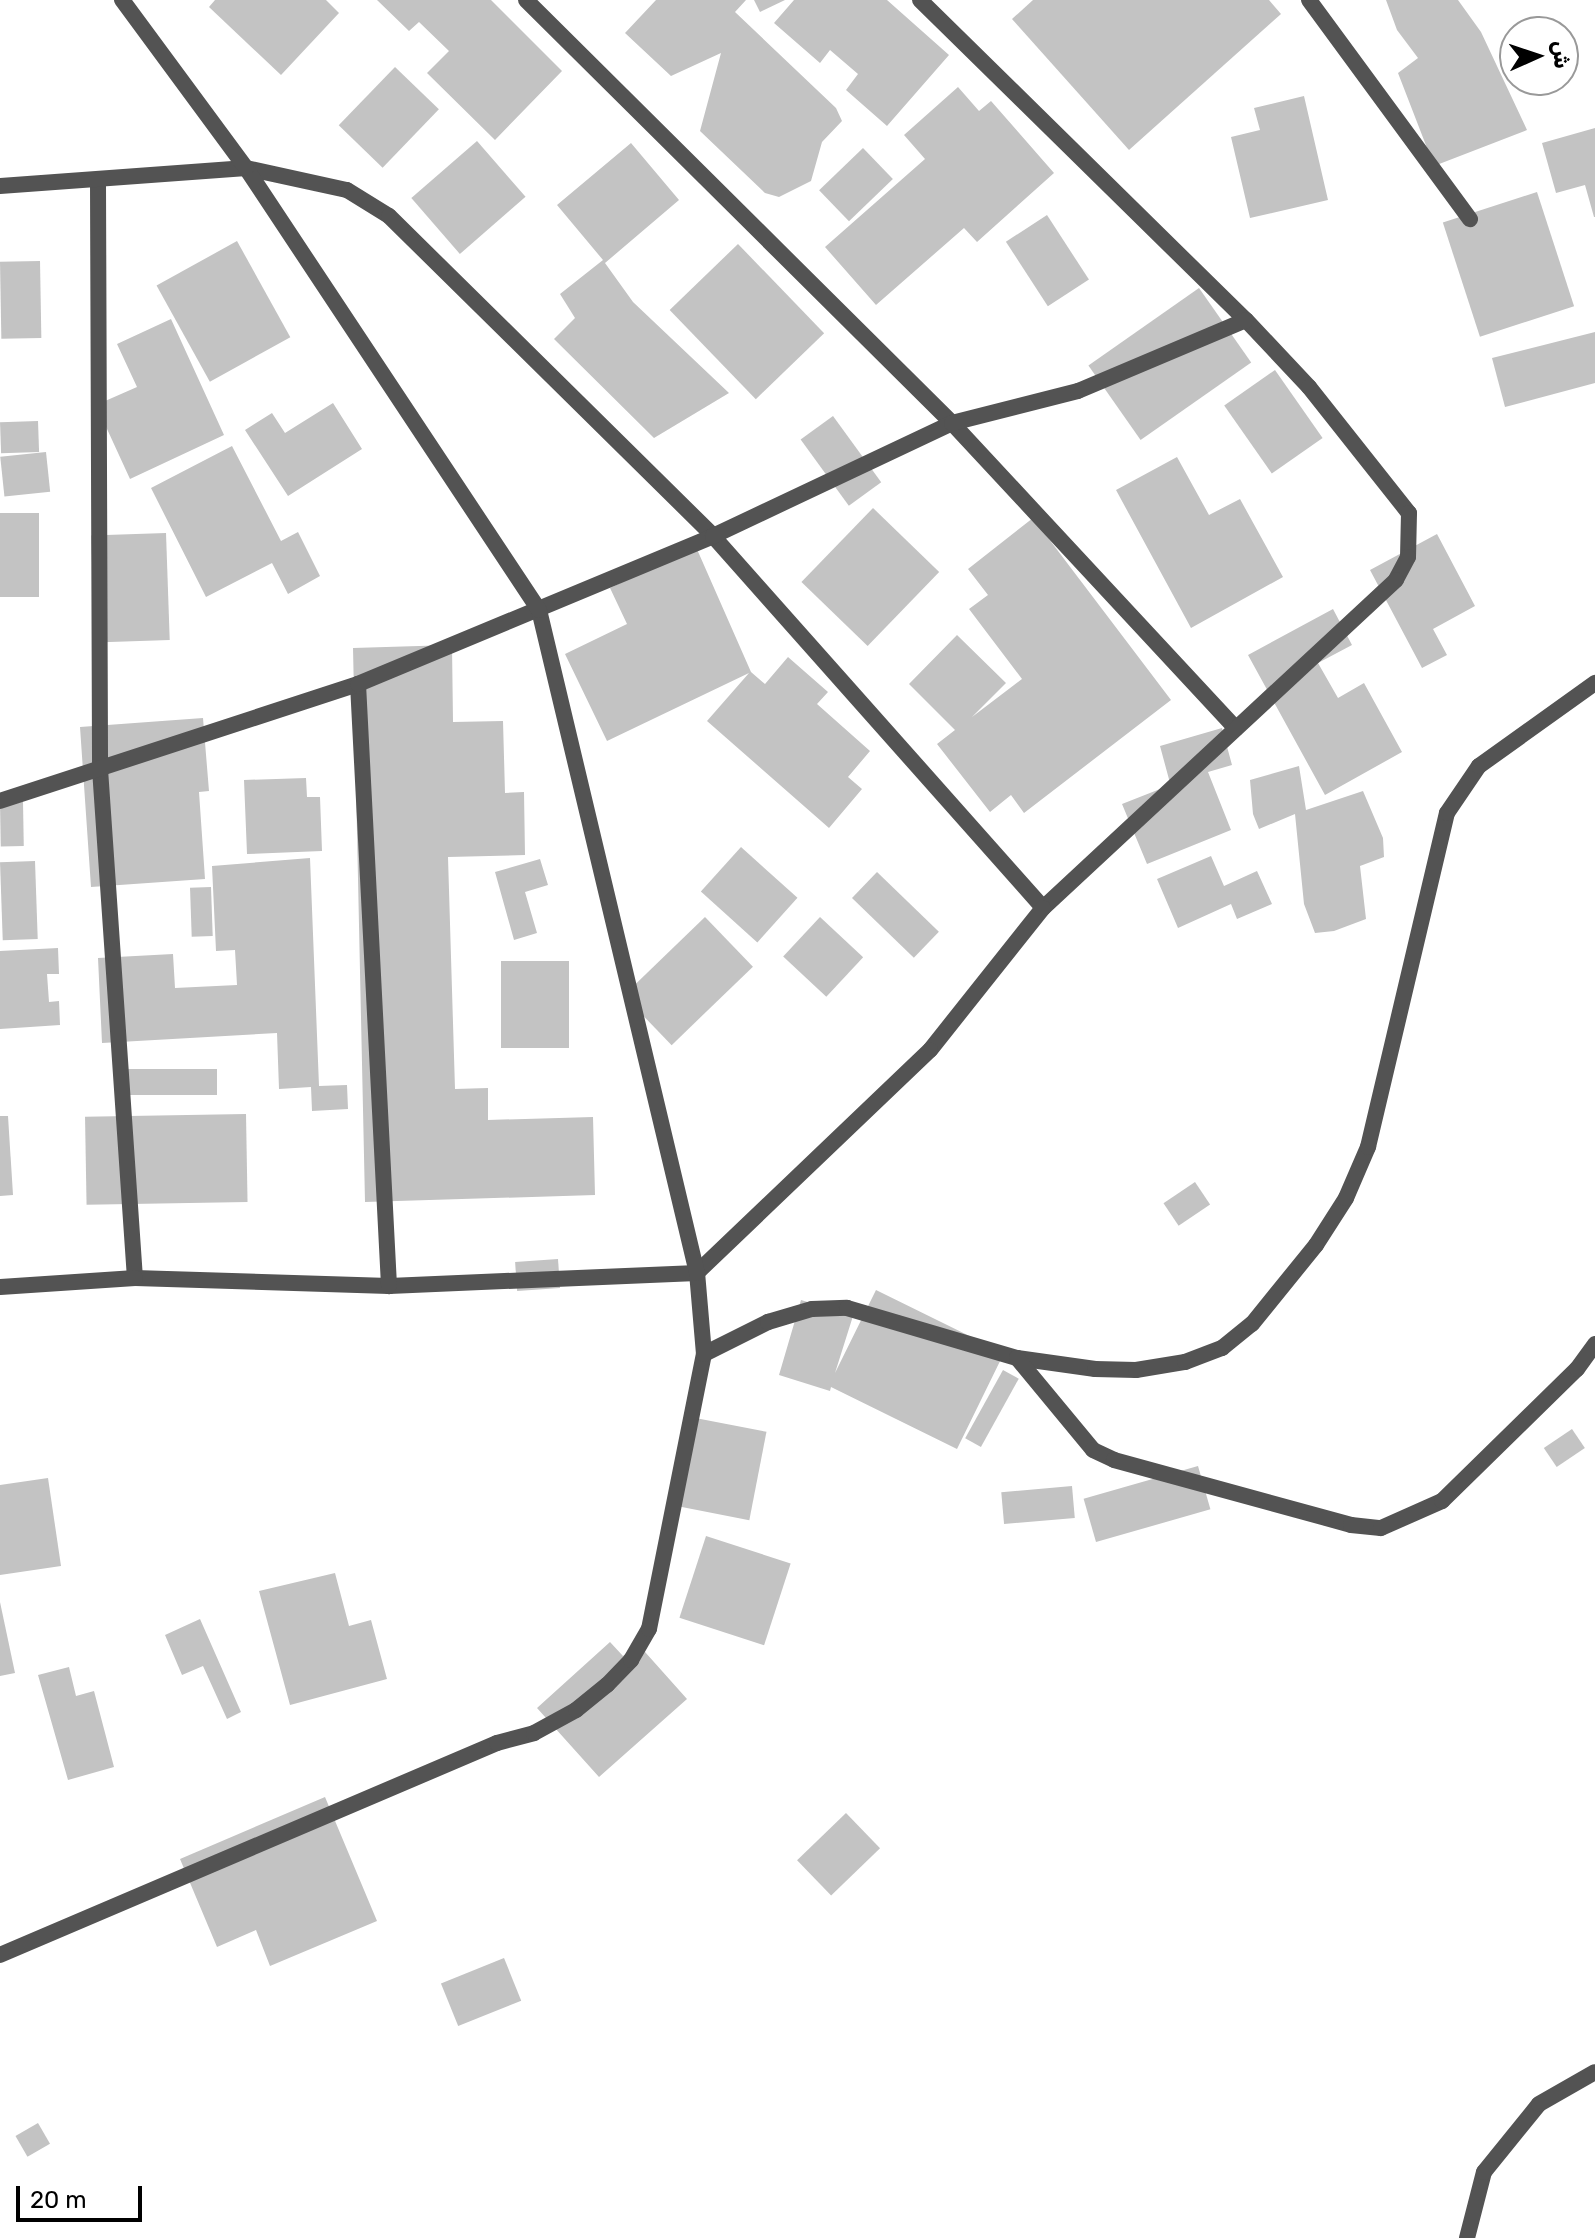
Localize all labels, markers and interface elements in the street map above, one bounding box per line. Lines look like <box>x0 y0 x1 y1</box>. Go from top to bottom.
north arrow <box>1499 16 1579 96</box>
text: ش <box>1547 40 1576 69</box>
scale bar <box>20 2170 146 2220</box>
text: 20 m <box>30 2186 87 2214</box>

